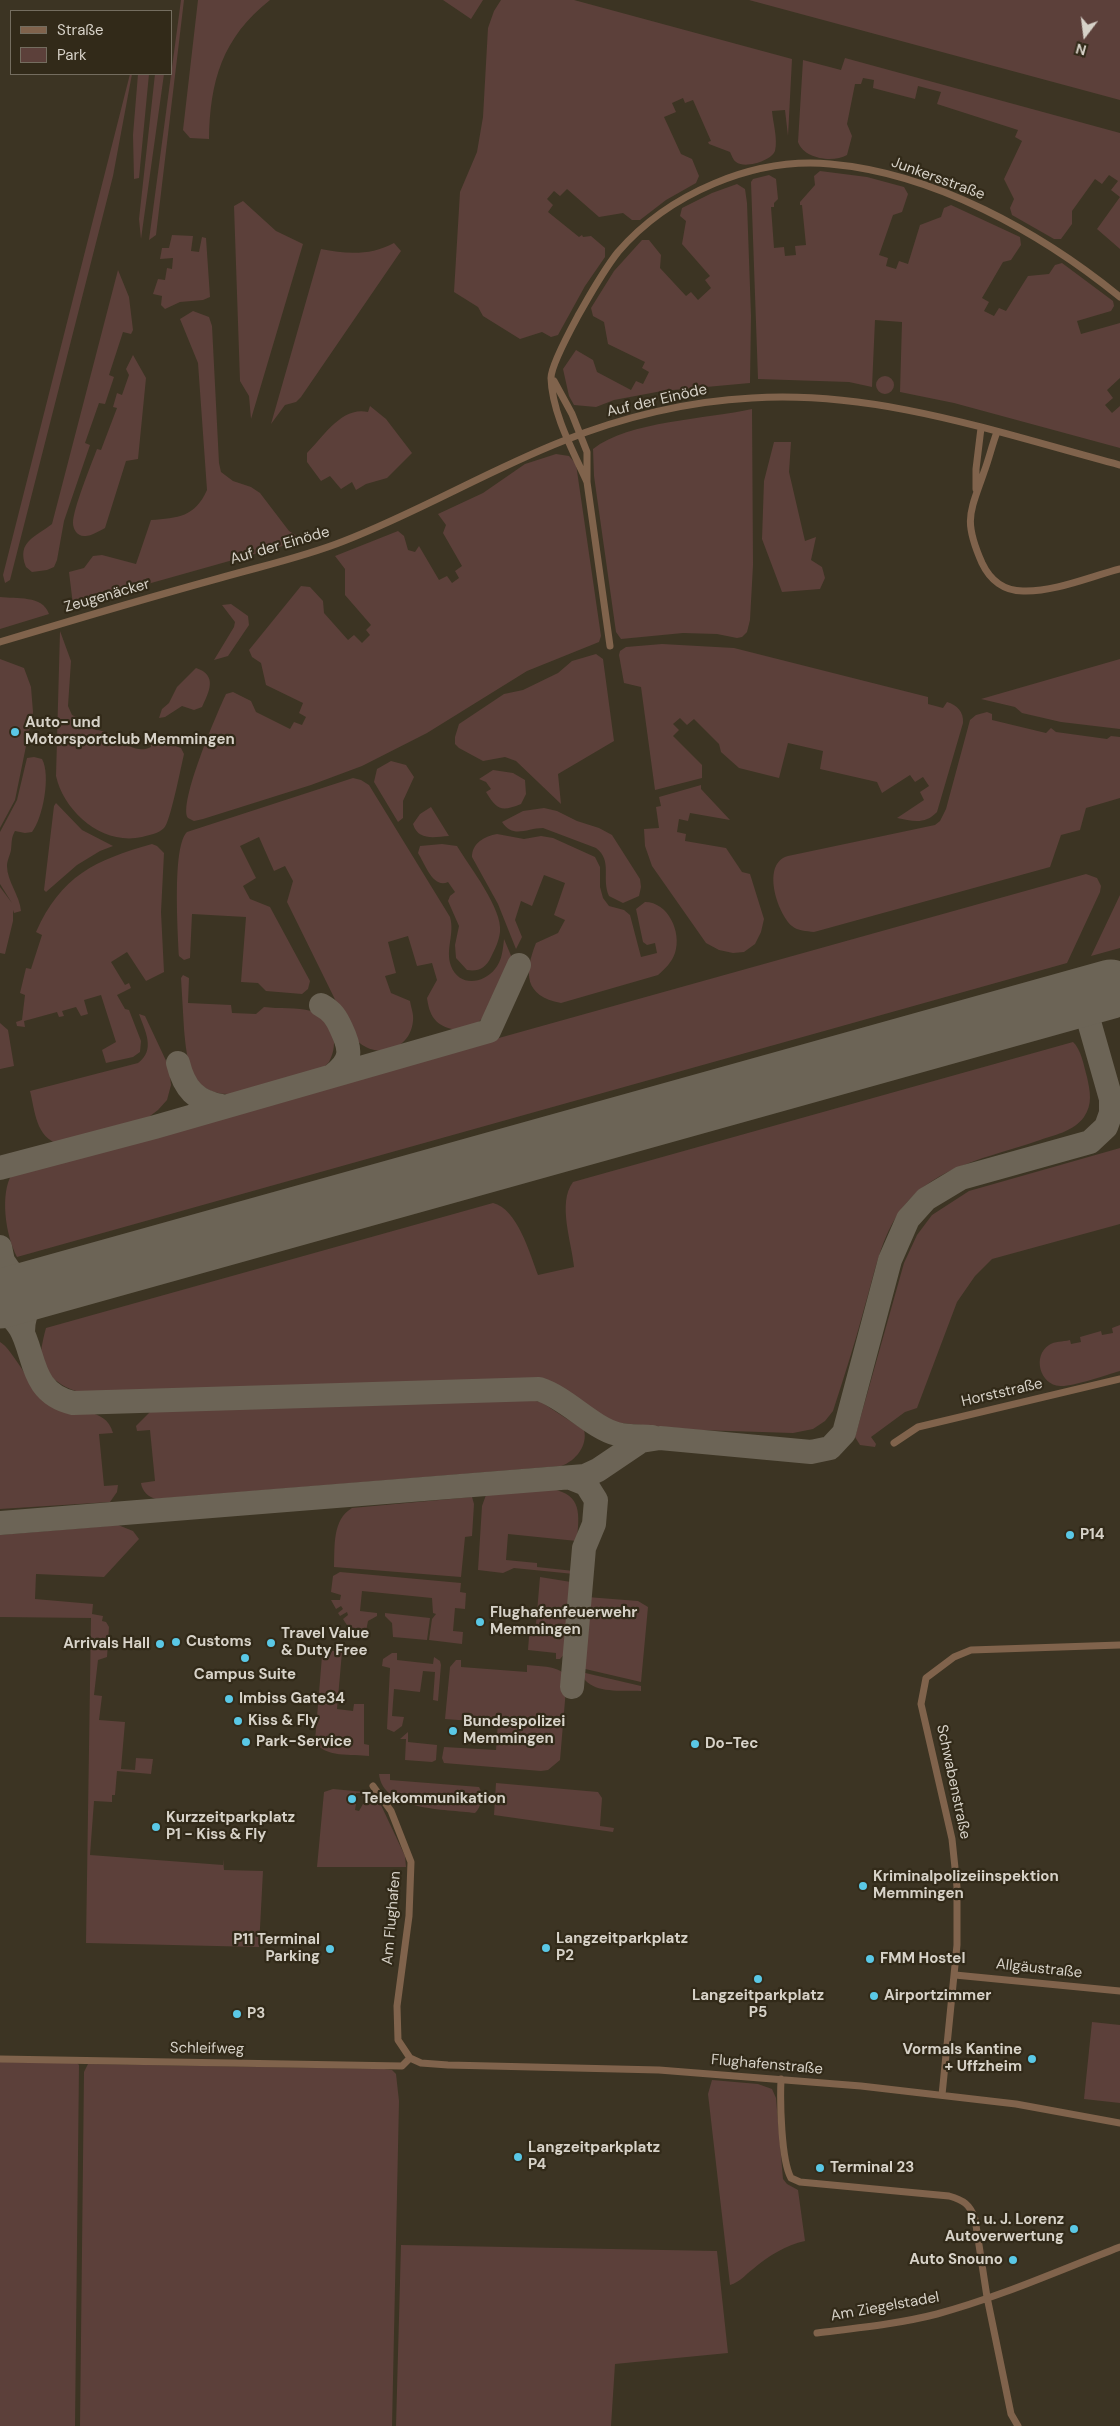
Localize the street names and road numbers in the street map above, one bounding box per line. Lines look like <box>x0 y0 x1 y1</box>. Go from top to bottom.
street label: Junkersstraße <box>889 154 987 204</box>
street label: Auf der Einöde <box>605 381 709 421</box>
street label: Auf der Einöde <box>228 523 332 569</box>
street label: Zeugenäcker <box>62 575 152 617</box>
street label: Horststraße <box>960 1375 1044 1411</box>
street label: Schwabenstraße <box>932 1723 974 1841</box>
street label: Am Flughafen <box>379 1870 405 1966</box>
street label: Allgäustraße <box>995 1956 1083 1982</box>
street label: Schleifweg <box>170 2039 244 2059</box>
street label: Flughafenstraße <box>710 2051 824 2079</box>
street label: Am Ziegelstadel <box>829 2289 941 2325</box>

